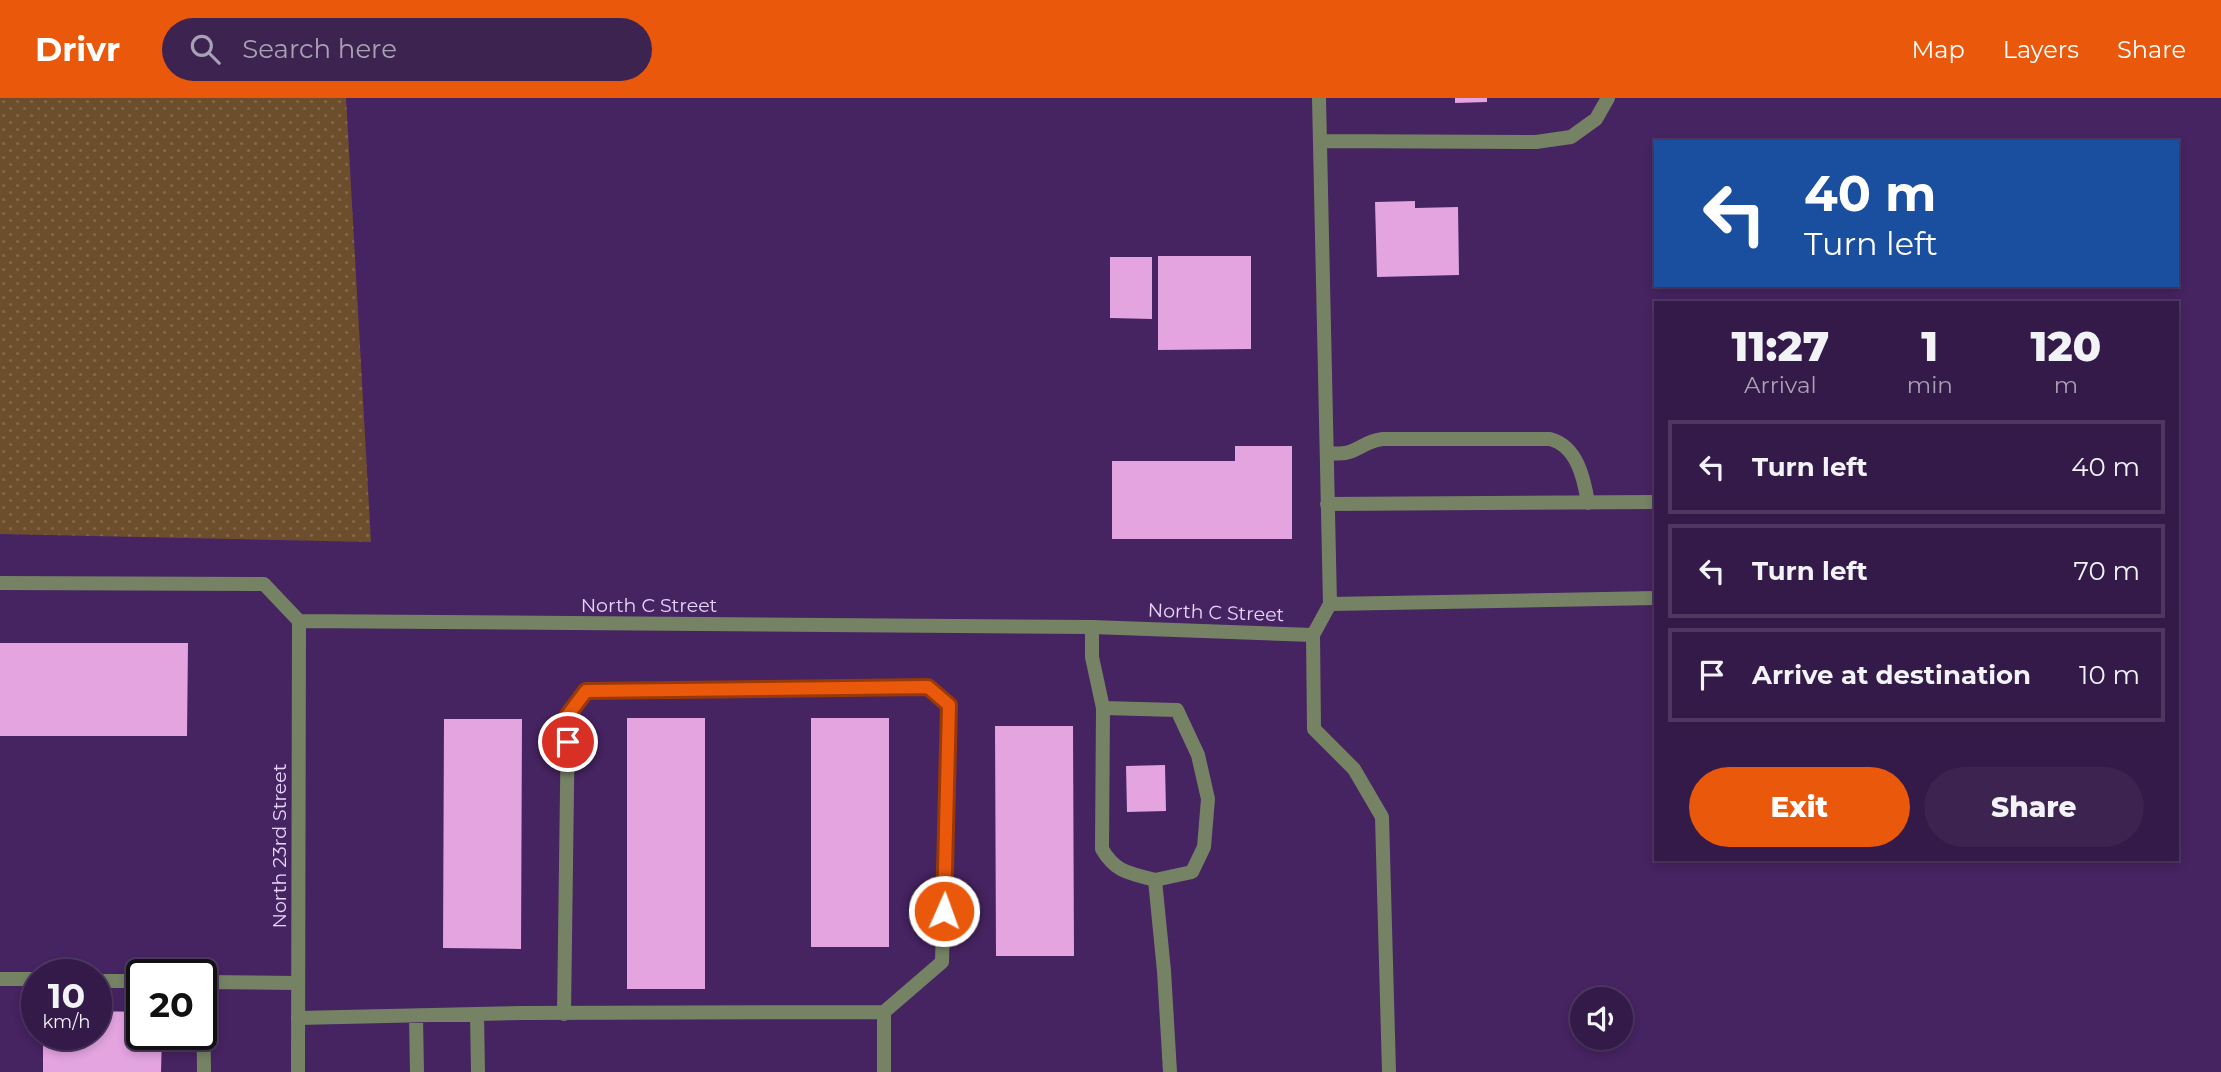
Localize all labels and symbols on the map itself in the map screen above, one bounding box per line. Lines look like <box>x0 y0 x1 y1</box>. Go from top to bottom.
street label: North C Street <box>581 594 718 617</box>
street label: North C Street <box>1147 599 1285 626</box>
pin <box>538 712 598 772</box>
street label: North 23rd Street <box>268 763 291 929</box>
position arrow <box>907 874 981 948</box>
speed limit sign: 20 <box>126 959 217 1050</box>

